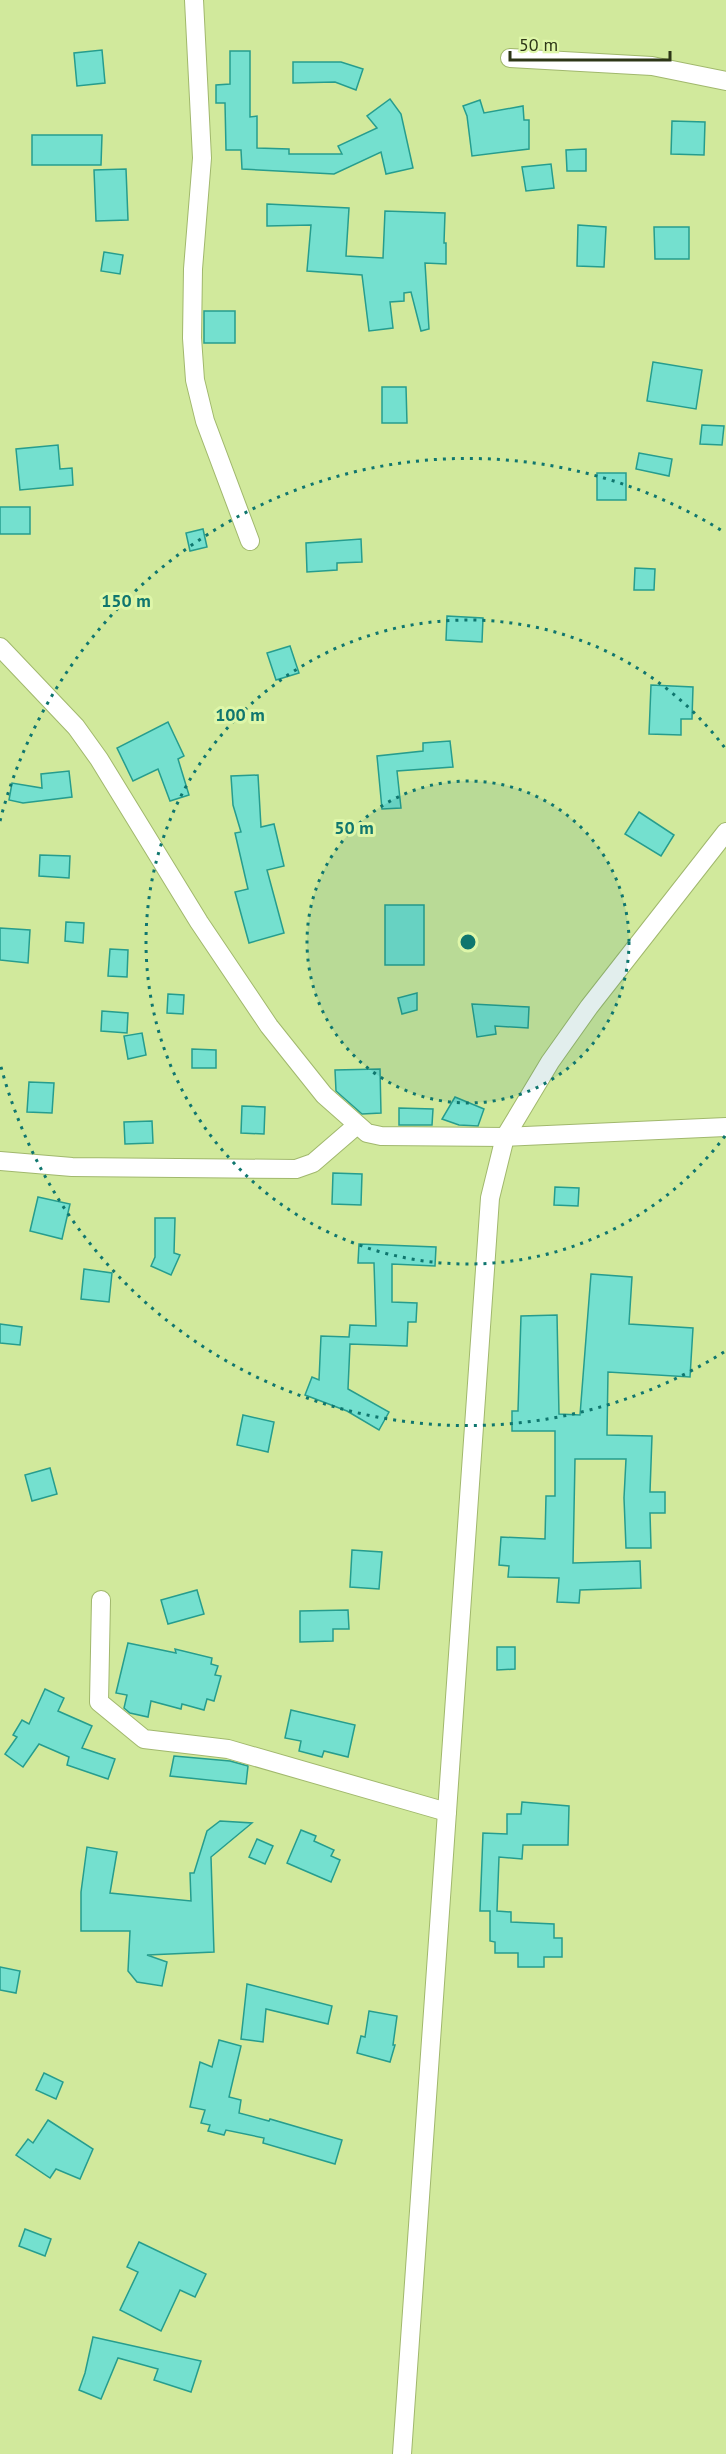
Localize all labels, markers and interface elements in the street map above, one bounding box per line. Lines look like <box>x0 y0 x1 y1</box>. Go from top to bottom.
scale bar <box>510 24 670 62</box>
text: 50 m <box>519 33 558 56</box>
text: 150 m <box>101 589 151 612</box>
text: 100 m <box>215 703 265 726</box>
text: 50 m <box>334 816 374 839</box>
centre of rings <box>458 932 478 952</box>

